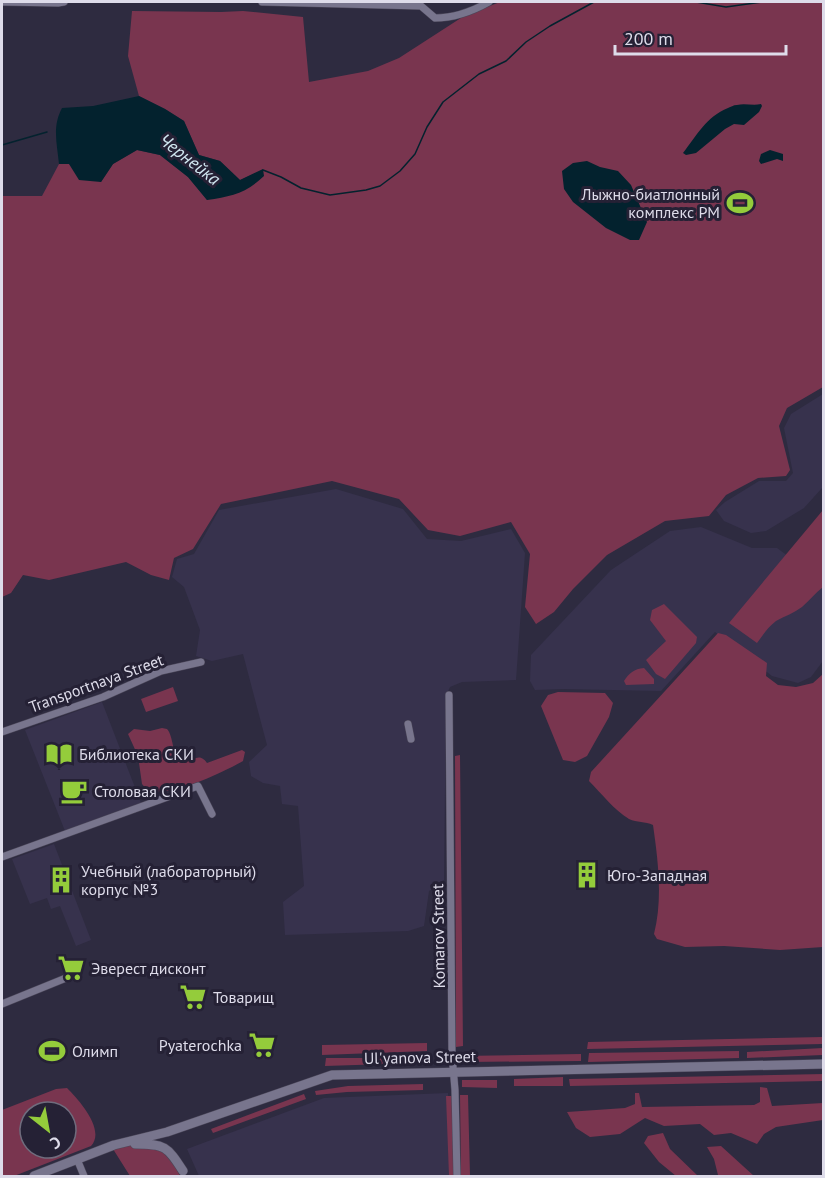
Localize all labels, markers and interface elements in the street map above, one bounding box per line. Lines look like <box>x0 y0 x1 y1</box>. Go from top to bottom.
scale bar <box>615 18 786 56</box>
text: 200 m <box>624 27 673 50</box>
water label: Чернейка <box>155 128 225 190</box>
place label: Лыжно-биатлонный комплекс РМ <box>580 184 720 222</box>
sports icon: Лыжно-биатлонный комплекс РМ <box>725 188 755 218</box>
street label: Transportnaya Street <box>26 649 167 717</box>
library icon: Библиотека СКИ <box>44 739 74 769</box>
place label: Библиотека СКИ <box>79 744 194 764</box>
cafe icon: Столовая СКИ <box>59 776 89 806</box>
place label: Столовая СКИ <box>94 781 191 801</box>
building icon: Юго-Западная <box>572 860 602 890</box>
place label: Учебный (лабораторный) корпус №3 <box>81 861 256 899</box>
building icon: Учебный (лабораторный) корпус №3 <box>46 865 76 895</box>
place label: Юго-Западная <box>607 865 707 885</box>
street label: Komarov Street <box>427 883 449 988</box>
supermarket icon: Эверест дисконт <box>56 953 86 983</box>
place label: Эверест дисконт <box>91 958 206 978</box>
supermarket icon: Товарищ <box>178 982 208 1012</box>
place label: Товарищ <box>213 987 274 1007</box>
supermarket icon: Pyaterochka <box>247 1030 277 1060</box>
place label: Pyaterochka <box>159 1035 242 1055</box>
sports icon: Олимп <box>37 1036 67 1066</box>
place label: Олимп <box>72 1041 118 1061</box>
street label: Ul'yanova Street <box>364 1046 477 1068</box>
north arrow <box>18 1100 78 1160</box>
text: С <box>47 1132 65 1154</box>

